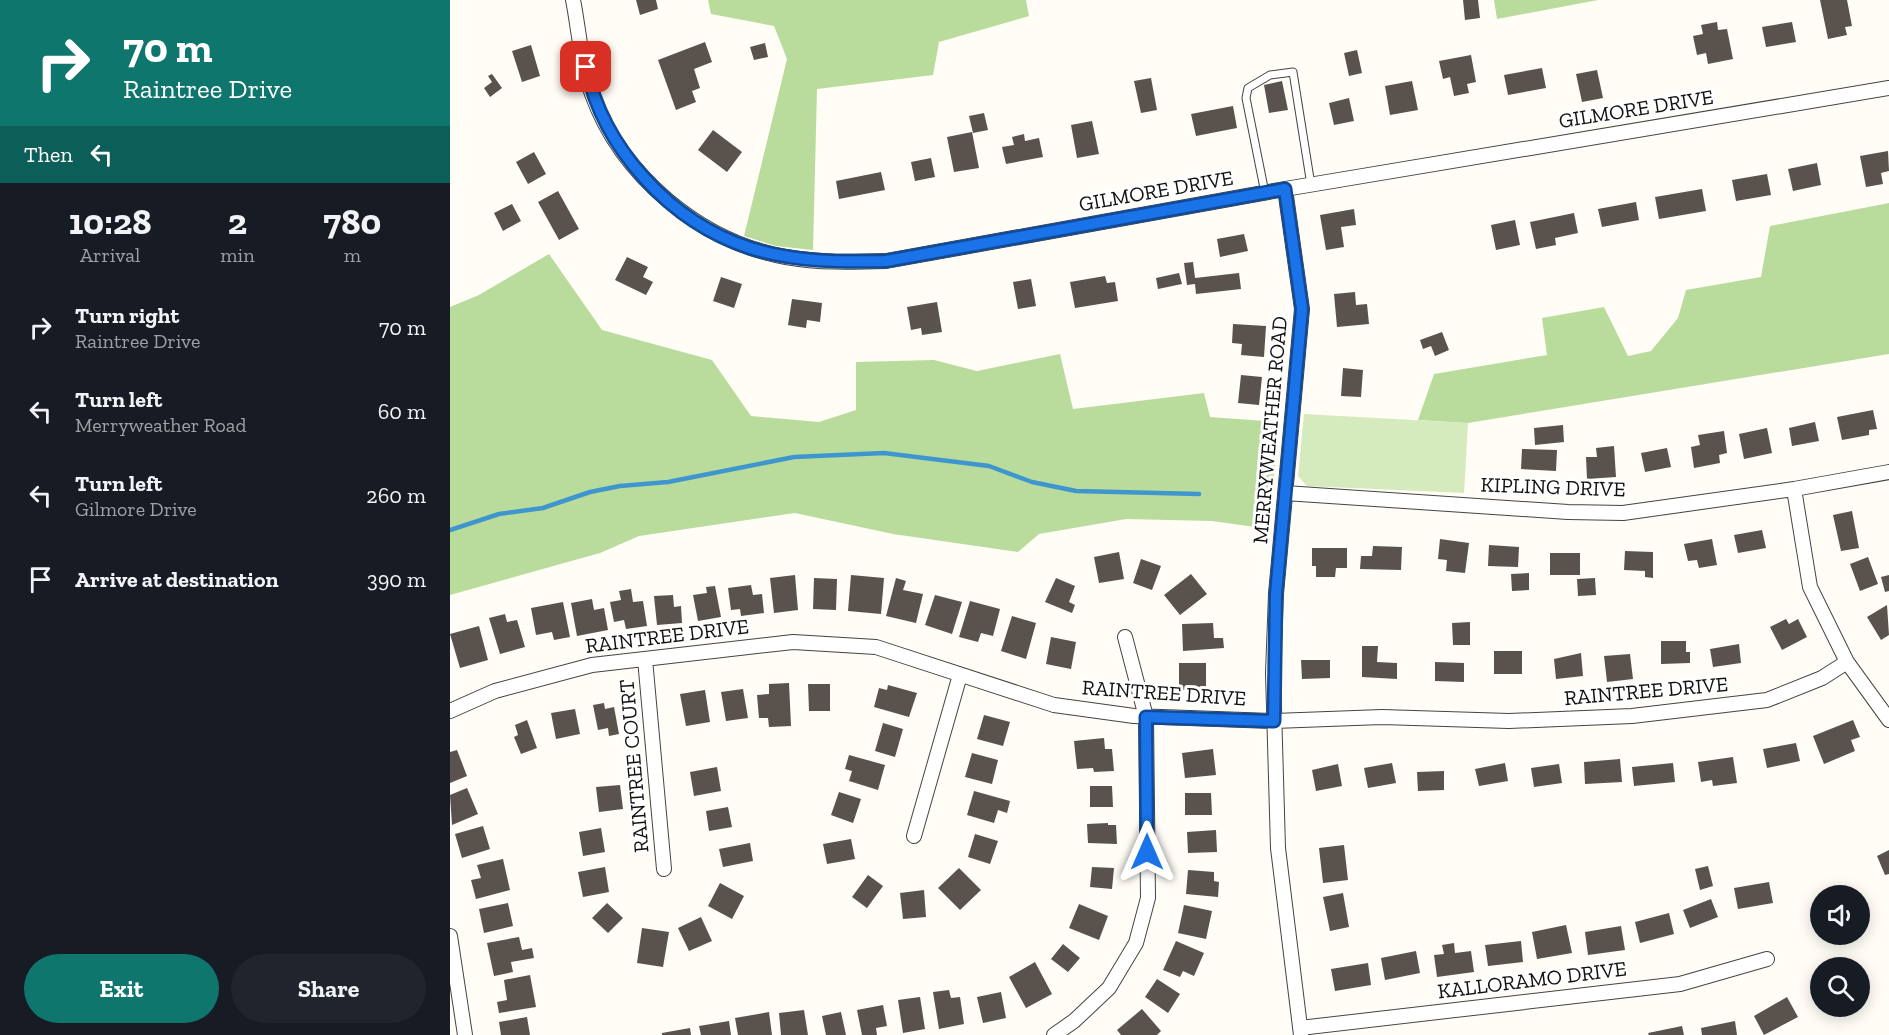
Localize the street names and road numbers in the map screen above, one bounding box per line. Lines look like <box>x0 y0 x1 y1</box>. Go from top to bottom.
street label: GILMORE DRIVE <box>1557 84 1715 133</box>
street label: GILMORE DRIVE <box>1077 165 1235 216</box>
street label: MERRYWEATHER ROAD <box>1247 315 1292 545</box>
street label: KIPLING DRIVE <box>1480 471 1626 502</box>
street label: RAINTREE DRIVE <box>584 613 750 658</box>
street label: RAINTREE DRIVE <box>1563 671 1729 710</box>
street label: RAINTREE DRIVE <box>1081 674 1247 711</box>
street label: RAINTREE COURT <box>613 678 654 854</box>
street label: KALLORAMO DRIVE <box>1436 956 1628 1003</box>

